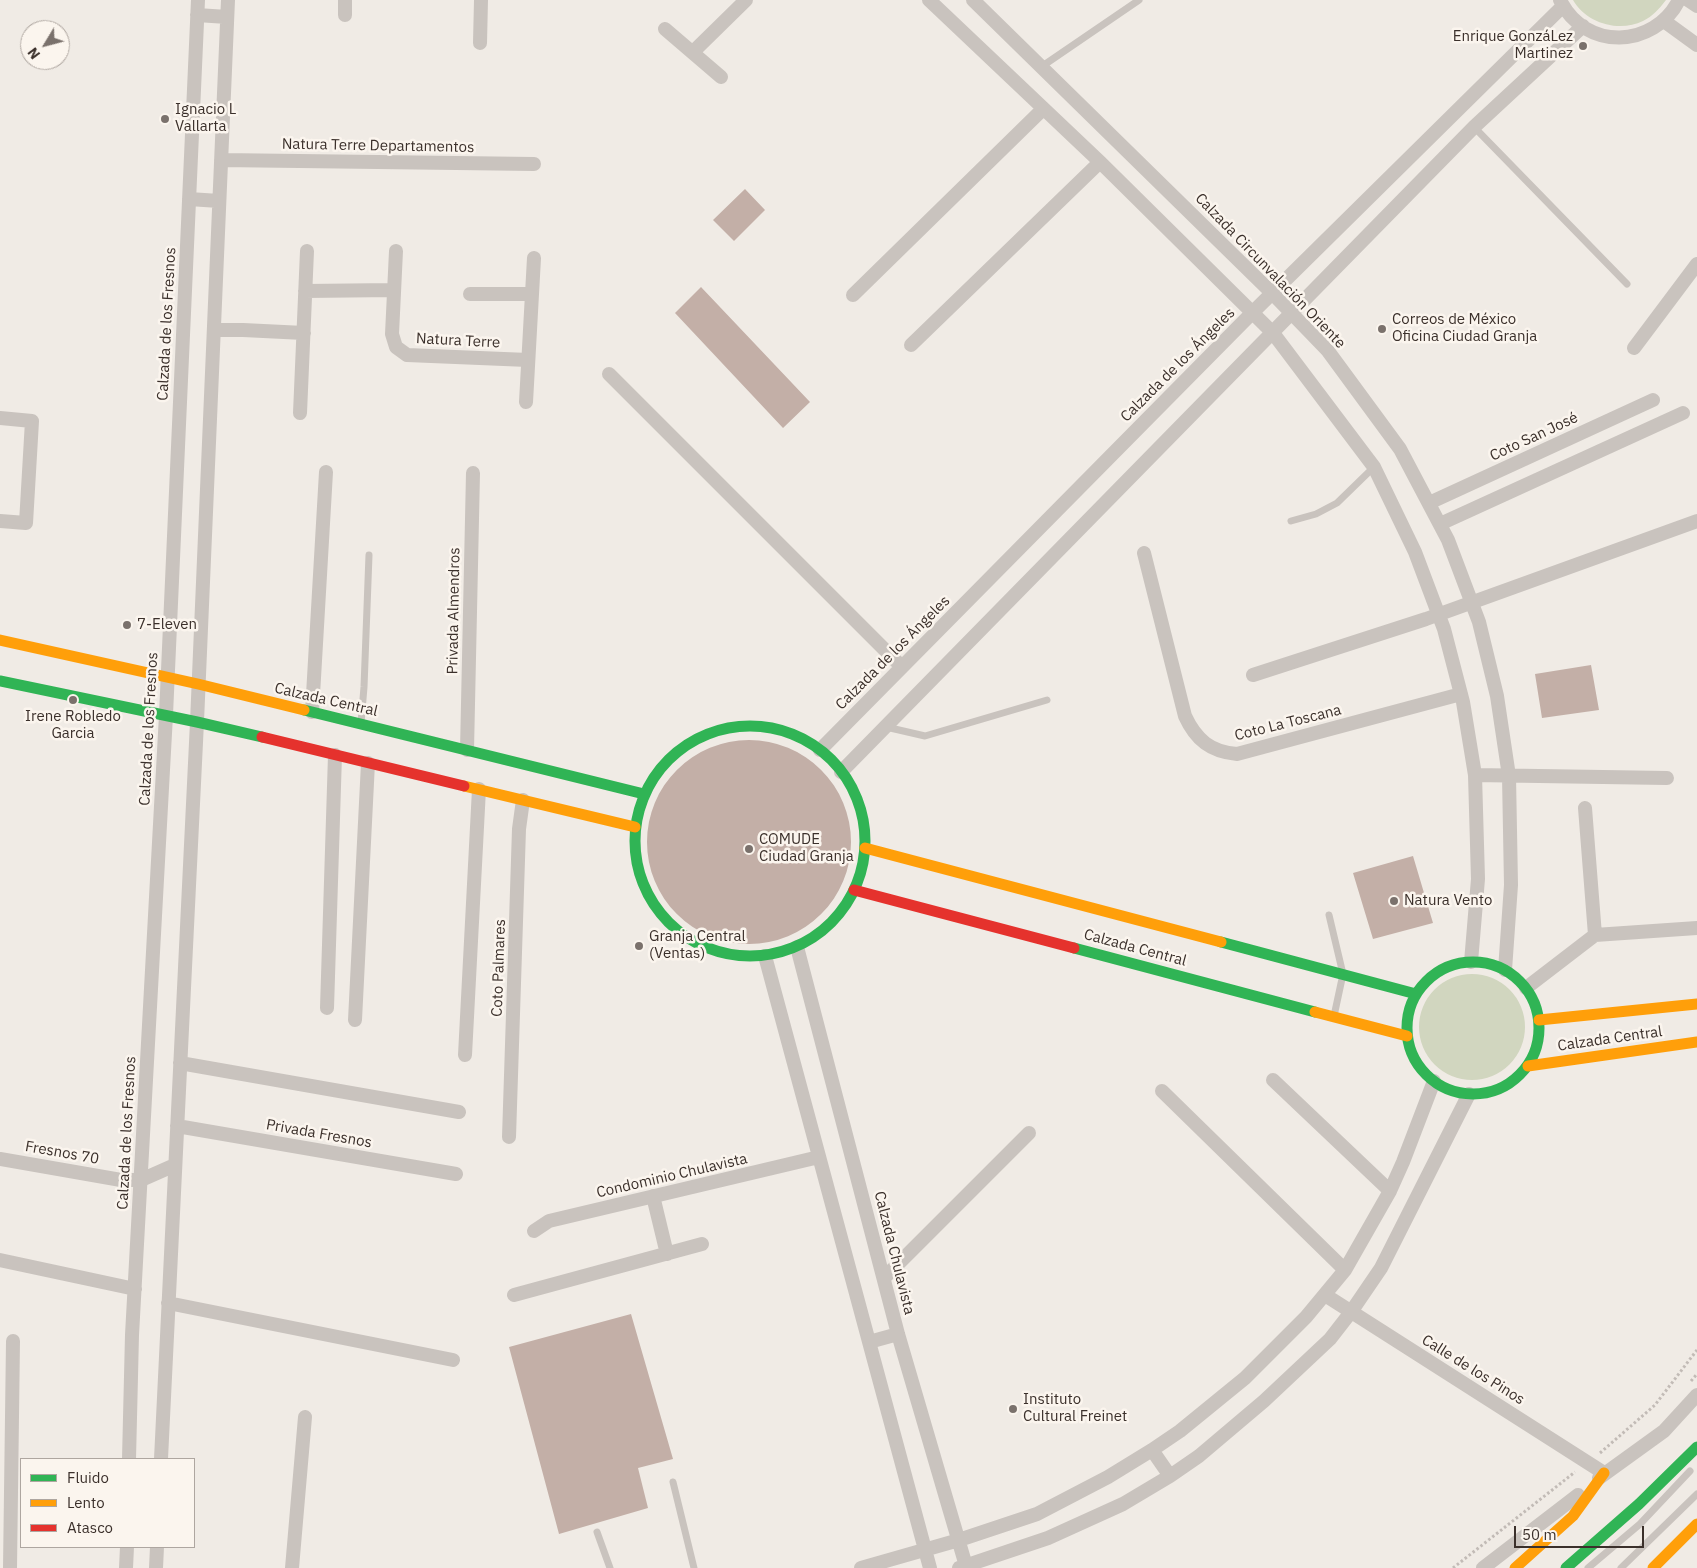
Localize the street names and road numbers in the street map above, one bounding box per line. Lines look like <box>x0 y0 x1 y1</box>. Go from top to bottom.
street label: Natura Terre Departamentos <box>282 135 474 157</box>
street label: Calzada Circunvalación Oriente <box>1191 190 1349 352</box>
street label: Calzada de los Fresnos <box>154 247 180 401</box>
street label: Calzada de los Ángeles <box>1117 304 1239 426</box>
street label: Natura Terre <box>415 330 501 352</box>
street label: Coto San José <box>1487 409 1581 465</box>
street label: Privada Almendros <box>444 547 464 675</box>
street label: Calzada de los Ángeles <box>832 592 954 714</box>
street label: Calzada de los Fresnos <box>136 652 162 806</box>
street label: Calzada Central <box>273 679 379 721</box>
street label: Coto La Toscana <box>1233 701 1343 745</box>
street label: Coto Palmares <box>488 919 510 1017</box>
street label: Calzada Central <box>1082 926 1188 970</box>
street label: Calzada Central <box>1557 1023 1663 1055</box>
street label: Calzada de los Fresnos <box>114 1056 140 1210</box>
street label: Privada Fresnos <box>265 1116 373 1152</box>
street label: Fresnos 70 <box>24 1138 100 1168</box>
street label: Condominio Chulavista <box>595 1150 749 1202</box>
street label: Calzada Chulavista <box>870 1189 918 1317</box>
street label: Calle de los Pinos <box>1418 1331 1528 1409</box>

